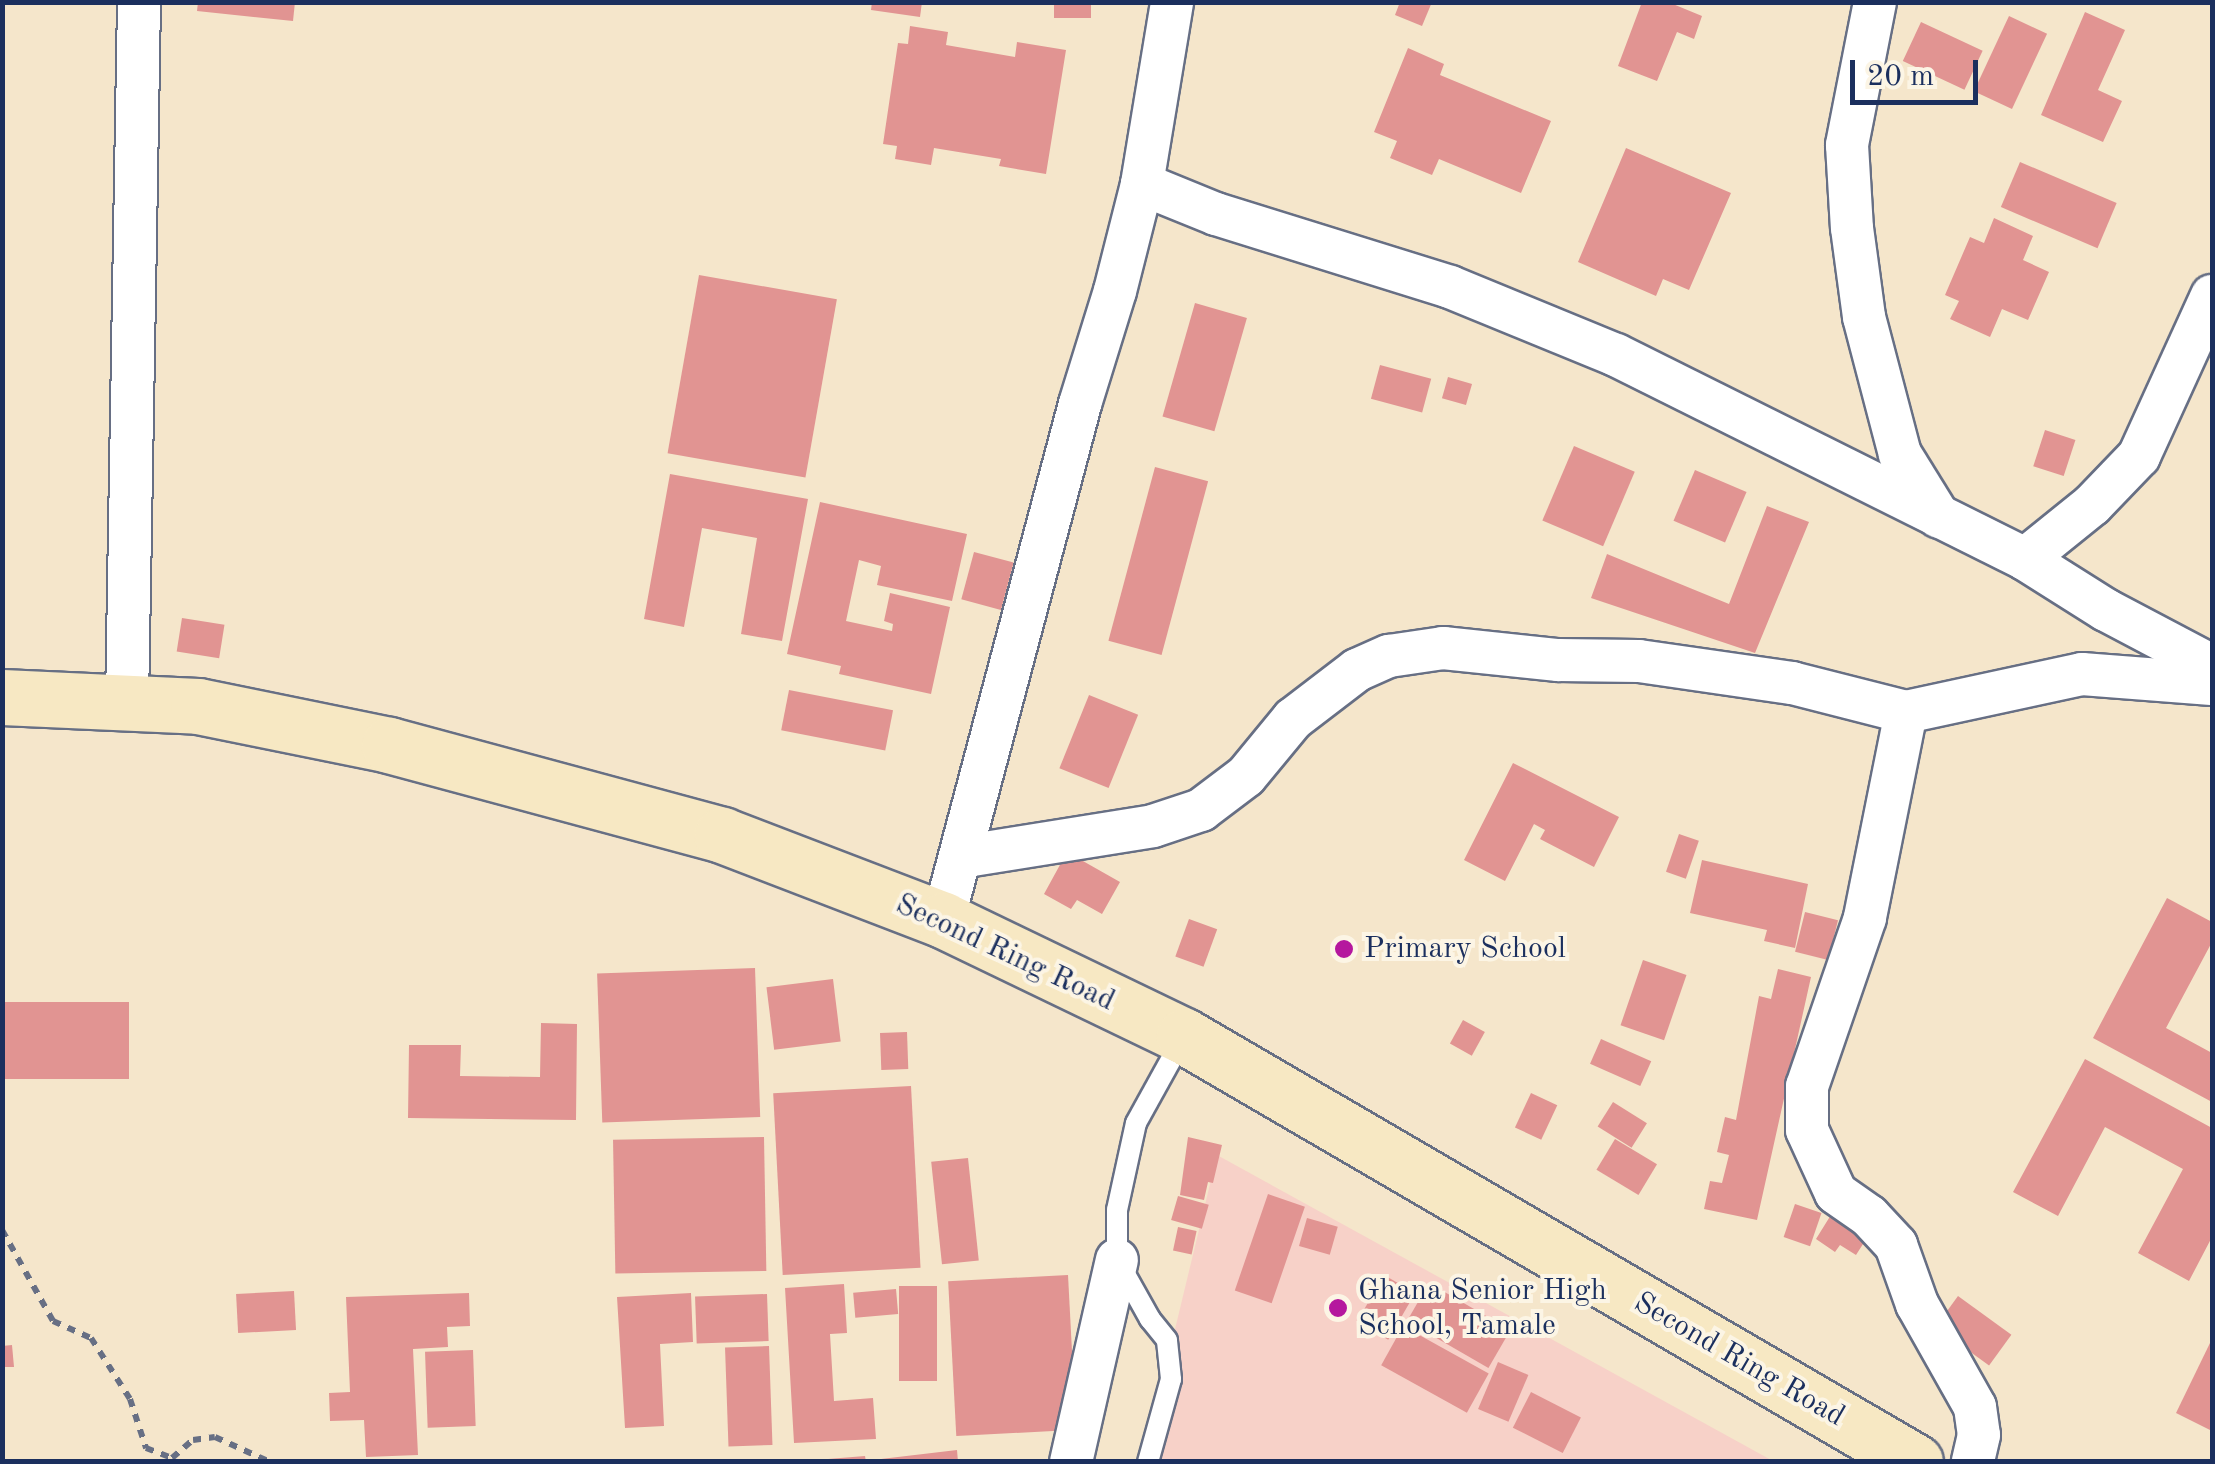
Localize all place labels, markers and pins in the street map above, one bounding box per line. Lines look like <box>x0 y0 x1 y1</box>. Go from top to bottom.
place label: Primary School <box>1364 931 1566 967</box>
marker: Primary School <box>1333 938 1355 960</box>
place label: Ghana Senior High School, Tamale <box>1358 1273 1607 1344</box>
marker: Ghana Senior High School, Tamale <box>1327 1297 1349 1319</box>

